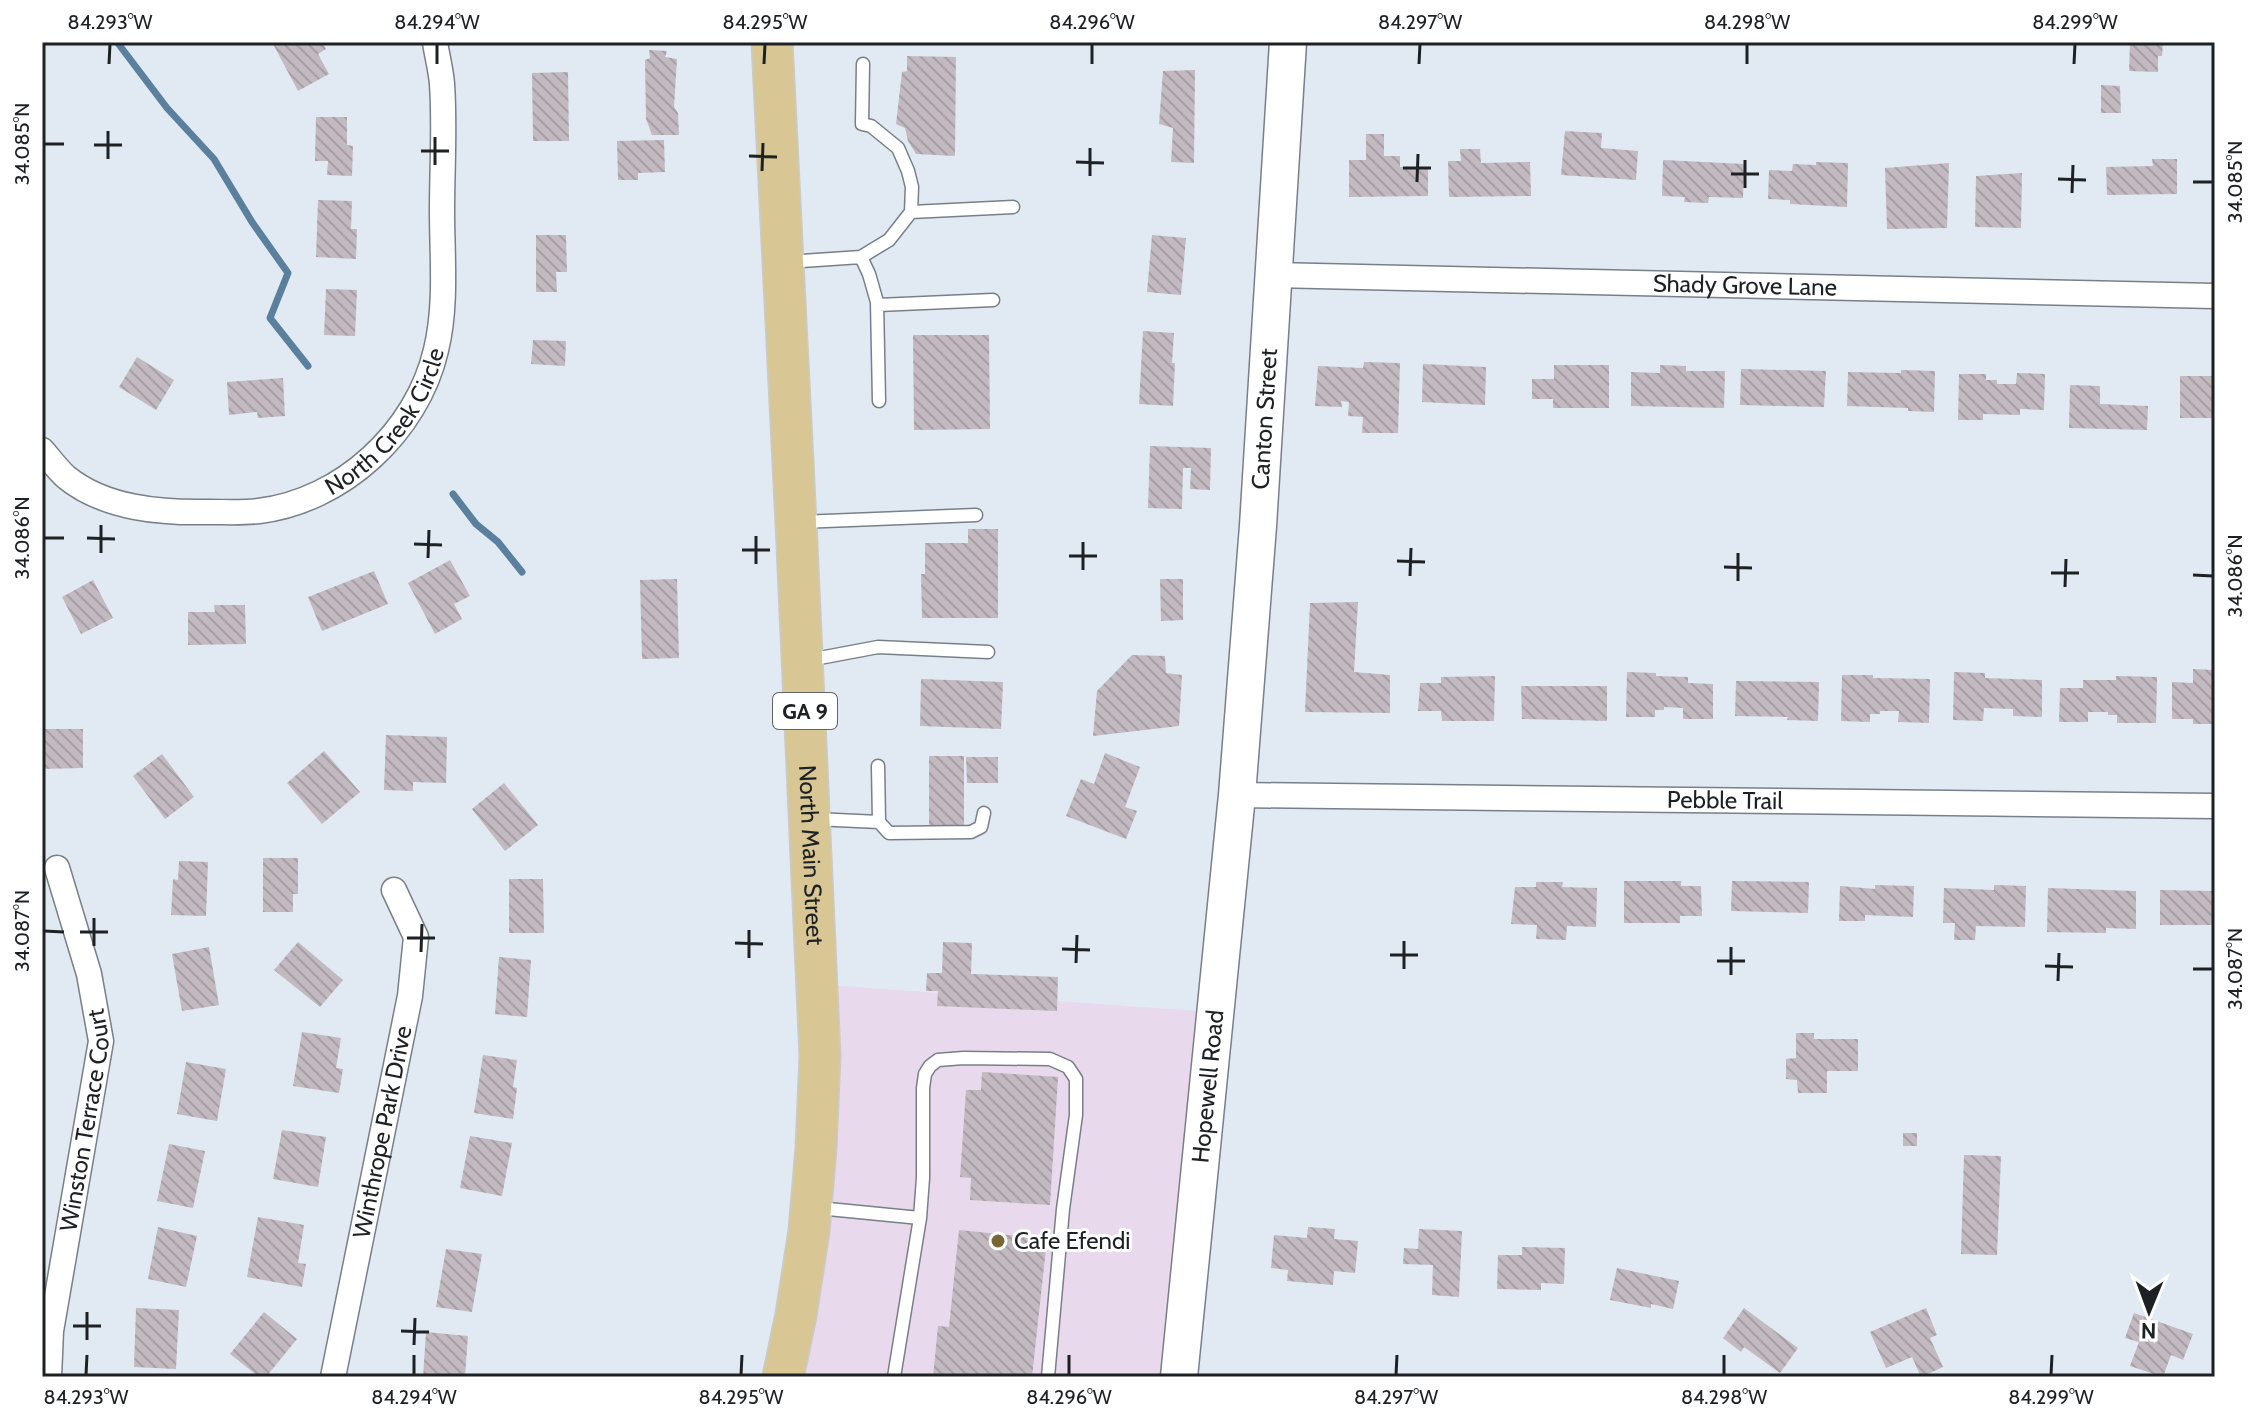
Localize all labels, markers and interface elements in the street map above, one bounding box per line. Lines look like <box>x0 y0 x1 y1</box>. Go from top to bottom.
text: 84.293°W <box>68 10 153 34</box>
text: 84.294°W <box>394 10 480 34</box>
text: 84.295°W <box>723 10 808 34</box>
text: 84.296°W <box>1049 10 1135 34</box>
text: 84.297°W <box>1378 10 1462 34</box>
text: 84.298°W <box>1704 10 1790 34</box>
text: 84.299°W <box>2032 10 2118 34</box>
text: 34.085°N <box>10 103 34 185</box>
text: 34.085°N <box>2223 141 2247 223</box>
street label: Shady Grove Lane <box>1653 268 1837 302</box>
street label: North Creek Circle <box>320 345 450 501</box>
street label: Canton Street <box>1245 347 1283 490</box>
text: 34.086°N <box>10 496 34 580</box>
text: 34.086°N <box>2223 534 2247 618</box>
road number: GA 9 <box>773 693 837 729</box>
street label: North Main Street <box>793 764 830 946</box>
street label: Pebble Trail <box>1667 785 1783 815</box>
text: 34.087°N <box>10 890 34 972</box>
text: 34.087°N <box>2223 928 2247 1010</box>
street label: Winston Terrace Court <box>53 1007 115 1233</box>
street label: Hopewell Road <box>1185 1008 1230 1164</box>
street label: Winthrope Park Drive <box>346 1023 418 1241</box>
place label: Cafe Efendi <box>1014 1226 1130 1255</box>
marker: Cafe Efendi <box>989 1232 1007 1250</box>
north arrow <box>2109 1271 2189 1351</box>
text: N <box>2141 1317 2157 1344</box>
text: 84.293°W <box>44 1385 129 1409</box>
text: 84.294°W <box>371 1385 457 1409</box>
text: 84.295°W <box>699 1385 784 1409</box>
text: 84.296°W <box>1026 1385 1112 1409</box>
text: 84.297°W <box>1354 1385 1438 1409</box>
text: 84.298°W <box>1681 1385 1767 1409</box>
text: 84.299°W <box>2008 1385 2094 1409</box>

